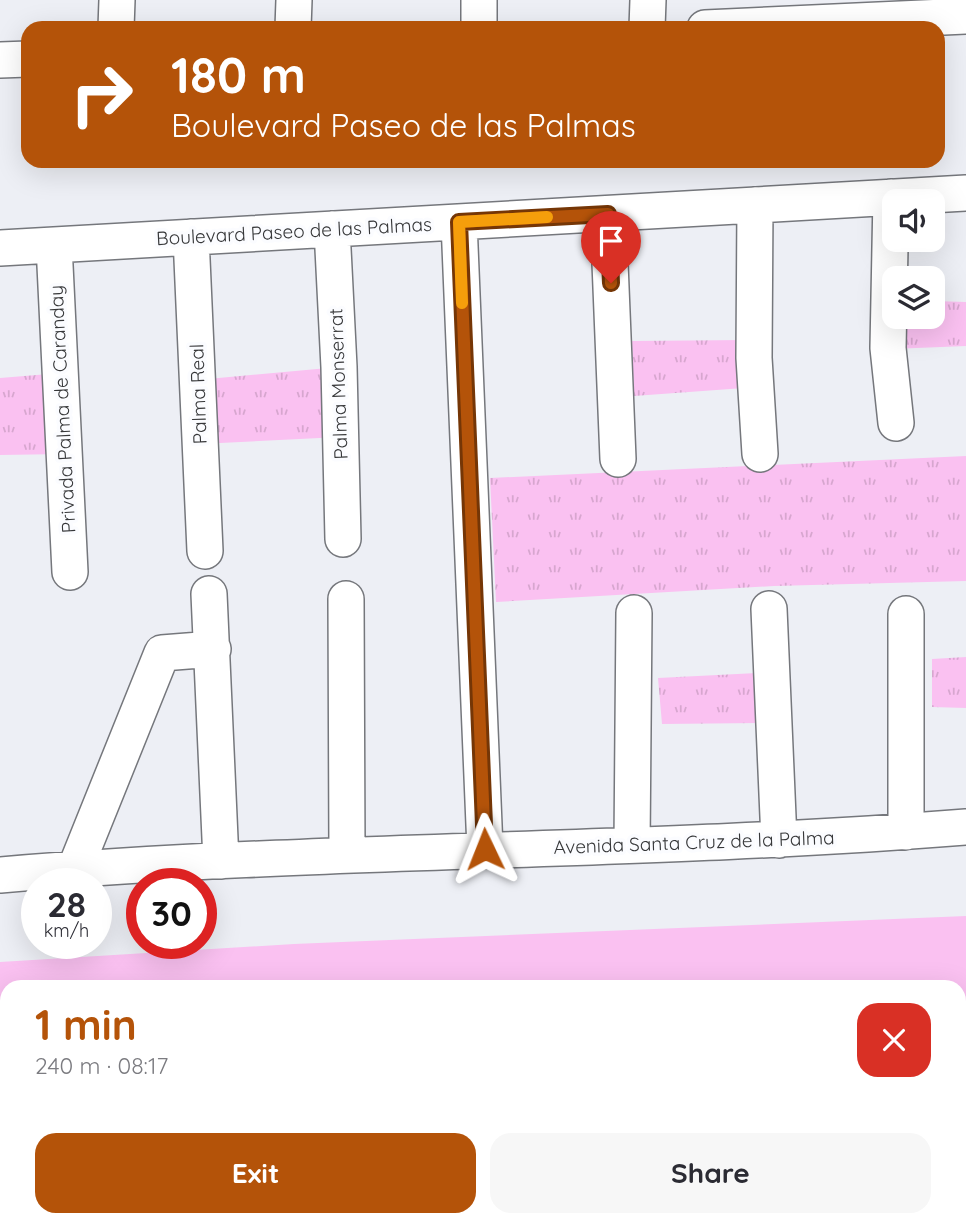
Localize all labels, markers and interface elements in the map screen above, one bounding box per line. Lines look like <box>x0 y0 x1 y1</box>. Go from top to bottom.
text: 180 m <box>171 44 306 105</box>
icon: right <box>56 49 147 140</box>
text: Boulevard Paseo de las Palmas <box>171 105 636 145</box>
map controls <box>882 189 945 329</box>
button: sound <box>882 189 945 252</box>
pin <box>581 211 641 283</box>
street label: Boulevard Paseo de las Palmas <box>156 212 432 250</box>
icon: arrive <box>592 222 630 260</box>
button: layers <box>882 266 945 329</box>
street label: Privada Palma de Caranday <box>44 284 80 534</box>
street label: Palma Monserrat <box>323 308 353 460</box>
street label: Palma Real <box>184 343 212 445</box>
position arrow <box>448 812 522 886</box>
street label: Avenida Santa Cruz de la Palma <box>553 825 835 859</box>
speed limit sign: 30 <box>126 868 217 959</box>
text: 28 <box>47 882 86 926</box>
text: km/h <box>44 919 89 942</box>
text: 1 min <box>35 998 137 1051</box>
button: close <box>857 1003 931 1077</box>
text: 240 m · 08:17 <box>35 1051 168 1080</box>
button: Exit <box>35 1133 476 1213</box>
button: Share <box>490 1133 931 1213</box>

